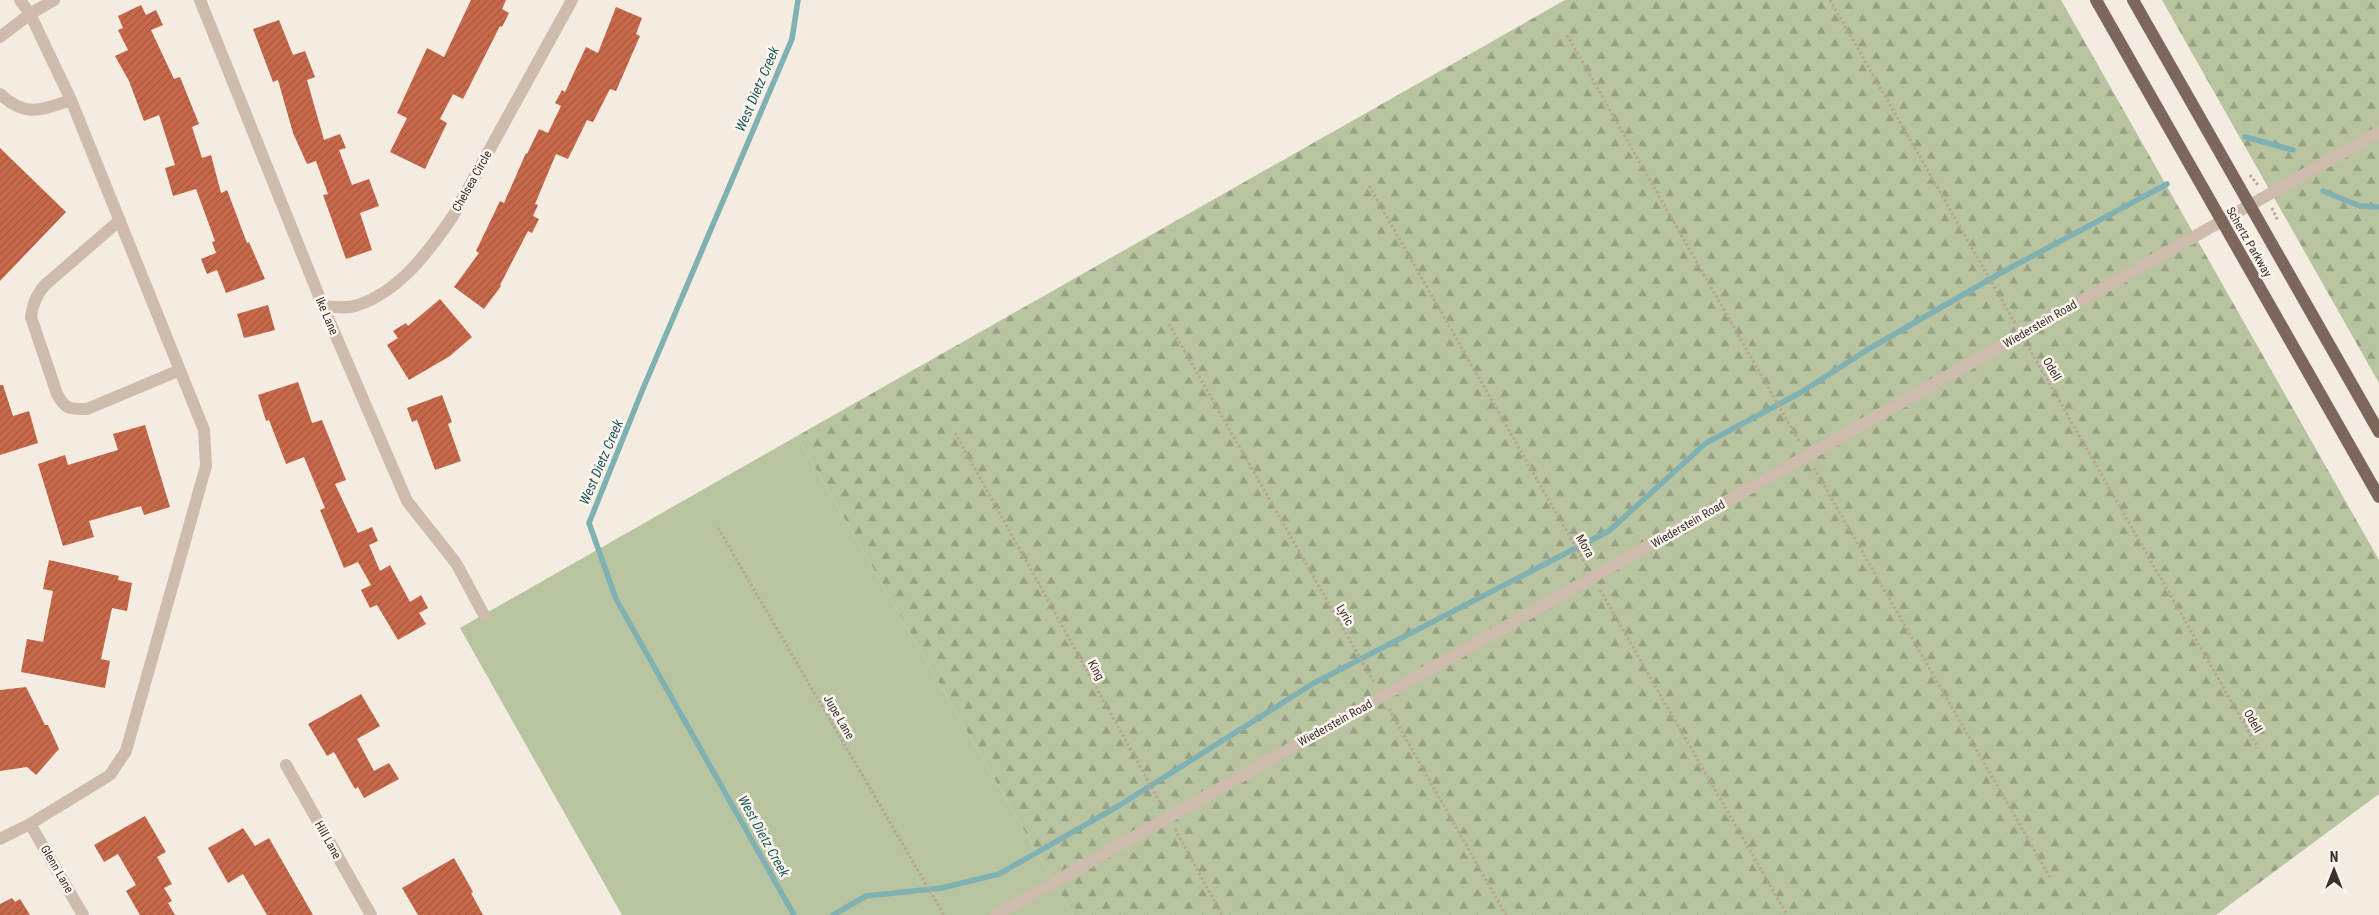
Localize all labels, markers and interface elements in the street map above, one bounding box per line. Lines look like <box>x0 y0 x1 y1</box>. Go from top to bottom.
water label: West Dietz Creek <box>732 43 782 134</box>
street label: Chelsea Circle <box>449 148 495 214</box>
street label: Schertz Parkway <box>2223 204 2275 280</box>
street label: Ike Lane <box>313 295 341 337</box>
street label: Wiederstein Road <box>2001 297 2079 351</box>
street label: Odell <box>2040 355 2064 383</box>
water label: West Dietz Creek <box>576 416 626 507</box>
street label: Wiederstein Road <box>1649 497 1727 551</box>
street label: Mora <box>1573 532 1597 560</box>
street label: Lyric <box>1333 602 1357 628</box>
street label: King <box>1085 657 1107 683</box>
street label: Jupe Lane <box>821 692 857 742</box>
street label: Wiederstein Road <box>1295 697 1375 749</box>
street label: Odell <box>2241 707 2265 735</box>
water label: West Dietz Creek <box>735 792 793 880</box>
street label: Hill Lane <box>312 819 344 862</box>
street label: Glenn Lane <box>38 843 76 896</box>
north arrow <box>2309 845 2359 895</box>
text: N <box>2330 849 2338 865</box>

